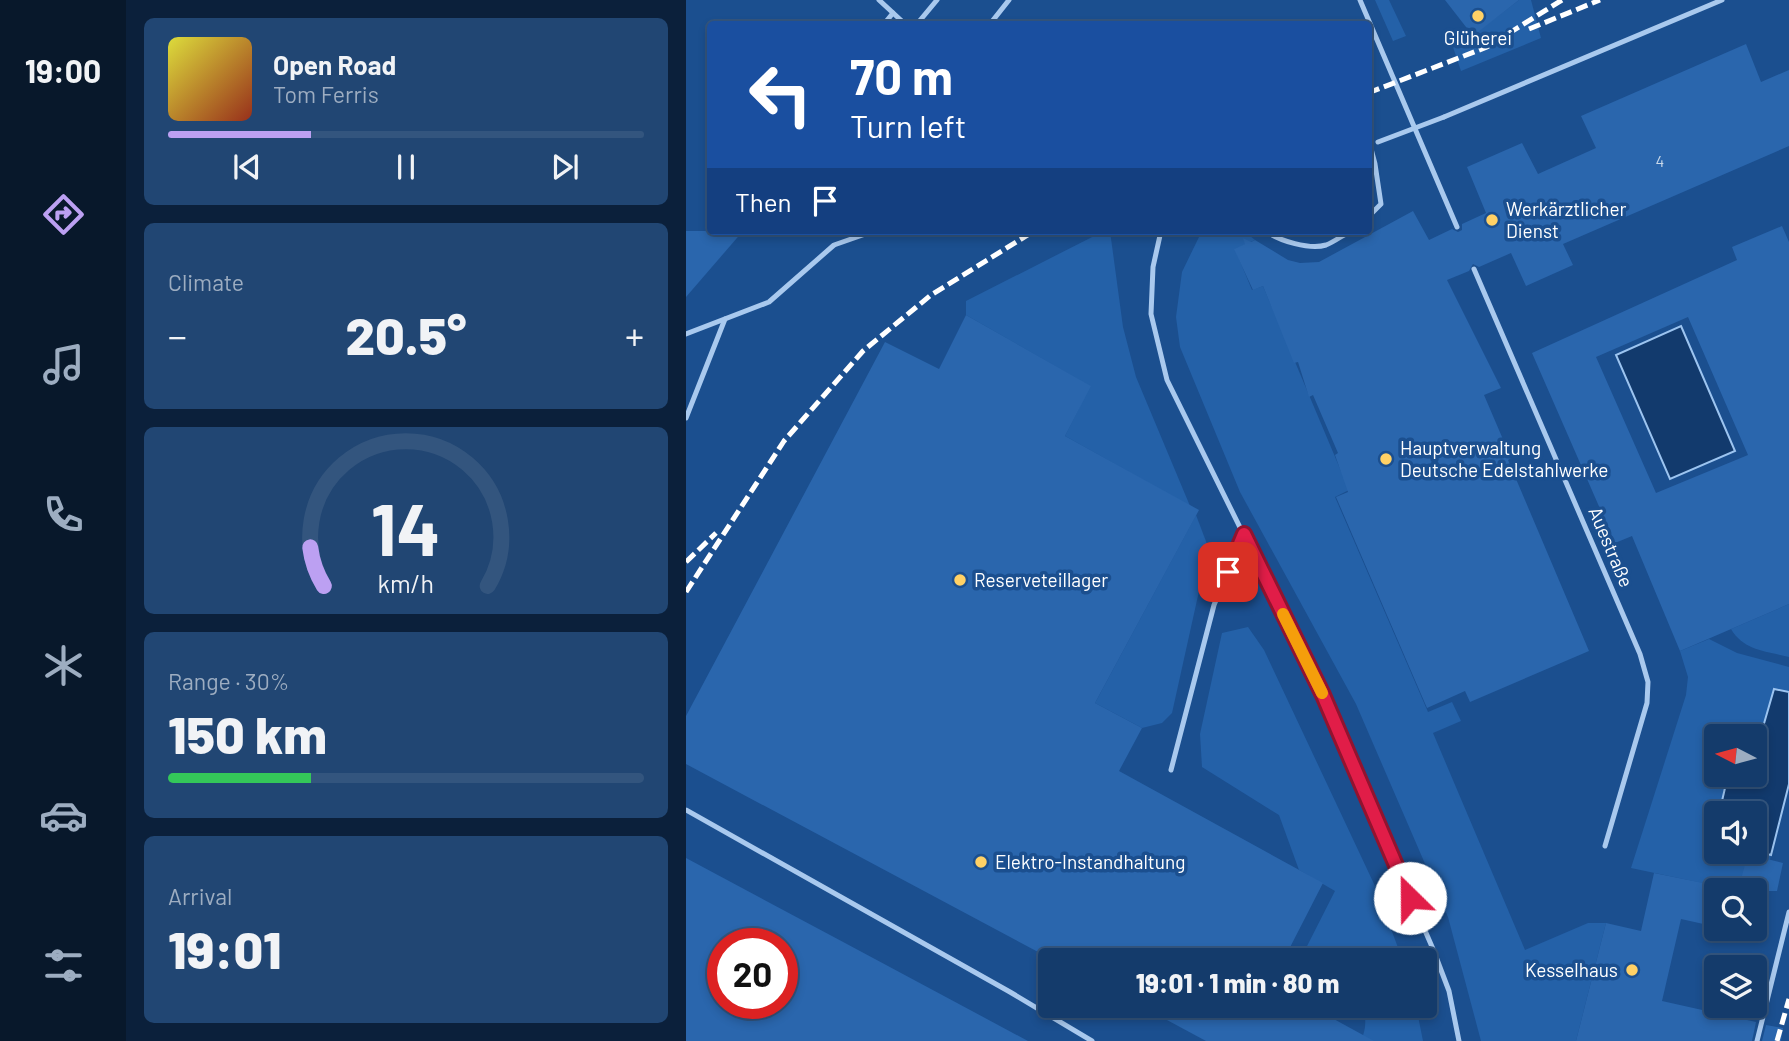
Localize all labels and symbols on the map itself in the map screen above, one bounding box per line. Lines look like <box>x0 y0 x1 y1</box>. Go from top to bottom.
marker: Glüherei <box>1470 8 1486 24</box>
place label: Glüherei <box>1444 26 1512 49</box>
house number: 4 <box>1656 151 1664 170</box>
place label: Werkärztlicher Dienst <box>1506 197 1627 242</box>
marker: Werkärztlicher Dienst <box>1484 212 1500 228</box>
place label: Hauptverwaltung Deutsche Edelstahlwerke <box>1400 436 1608 481</box>
marker: Hauptverwaltung Deutsche Edelstahlwerke <box>1378 451 1394 467</box>
street label: Auestraße <box>1584 503 1639 590</box>
pin <box>1198 542 1258 602</box>
place label: Reserveteillager <box>974 568 1108 591</box>
marker: Reserveteillager <box>952 572 968 588</box>
north arrow <box>1704 724 1768 788</box>
place label: Elektro-Instandhaltung <box>995 850 1185 873</box>
marker: Elektro-Instandhaltung <box>973 854 989 870</box>
position arrow <box>1373 861 1447 935</box>
speed limit sign: 20 <box>707 928 798 1019</box>
place label: Kesselhaus <box>1525 958 1618 981</box>
marker: Kesselhaus <box>1624 962 1640 978</box>

